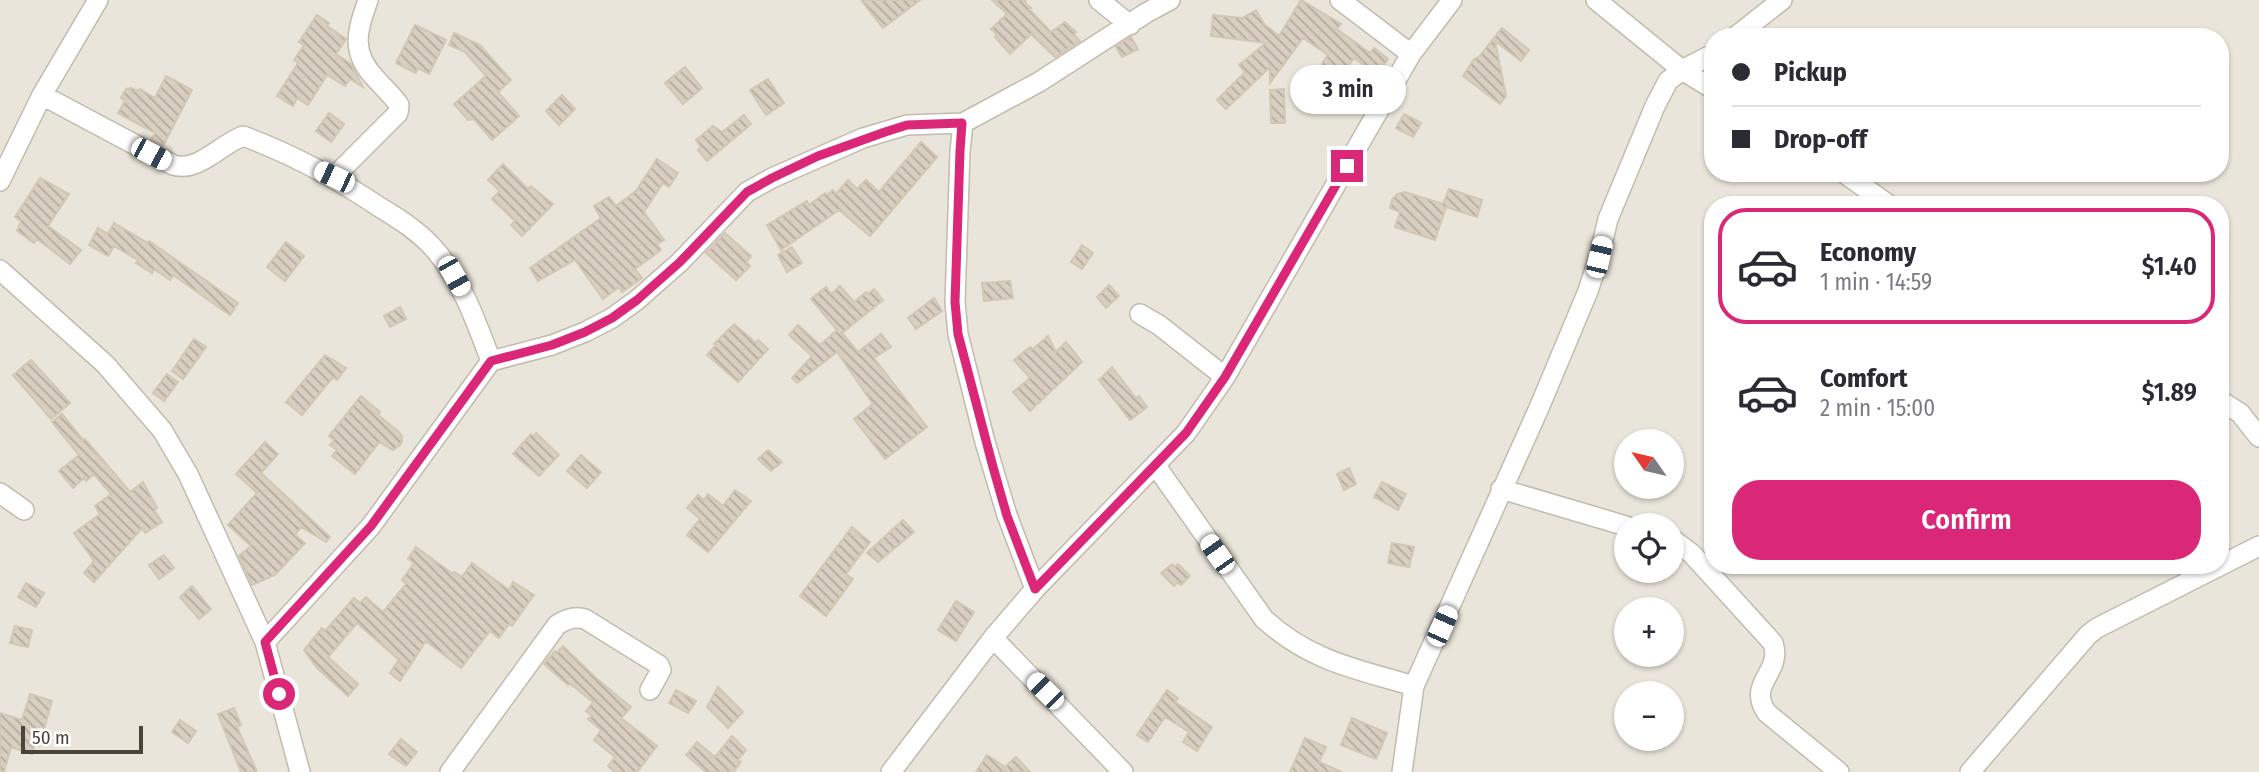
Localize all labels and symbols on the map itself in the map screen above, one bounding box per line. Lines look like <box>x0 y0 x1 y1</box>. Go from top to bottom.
callout: 3 min <box>1289 64 1405 114</box>
car <box>128 135 175 173</box>
route end <box>1331 150 1363 182</box>
car <box>311 159 358 195</box>
car <box>1585 234 1614 280</box>
car <box>435 253 474 299</box>
north arrow <box>1614 429 1684 499</box>
car <box>1197 531 1238 577</box>
car <box>1424 603 1461 649</box>
car <box>1023 669 1068 713</box>
route start <box>263 678 295 710</box>
scale bar <box>21 723 144 755</box>

